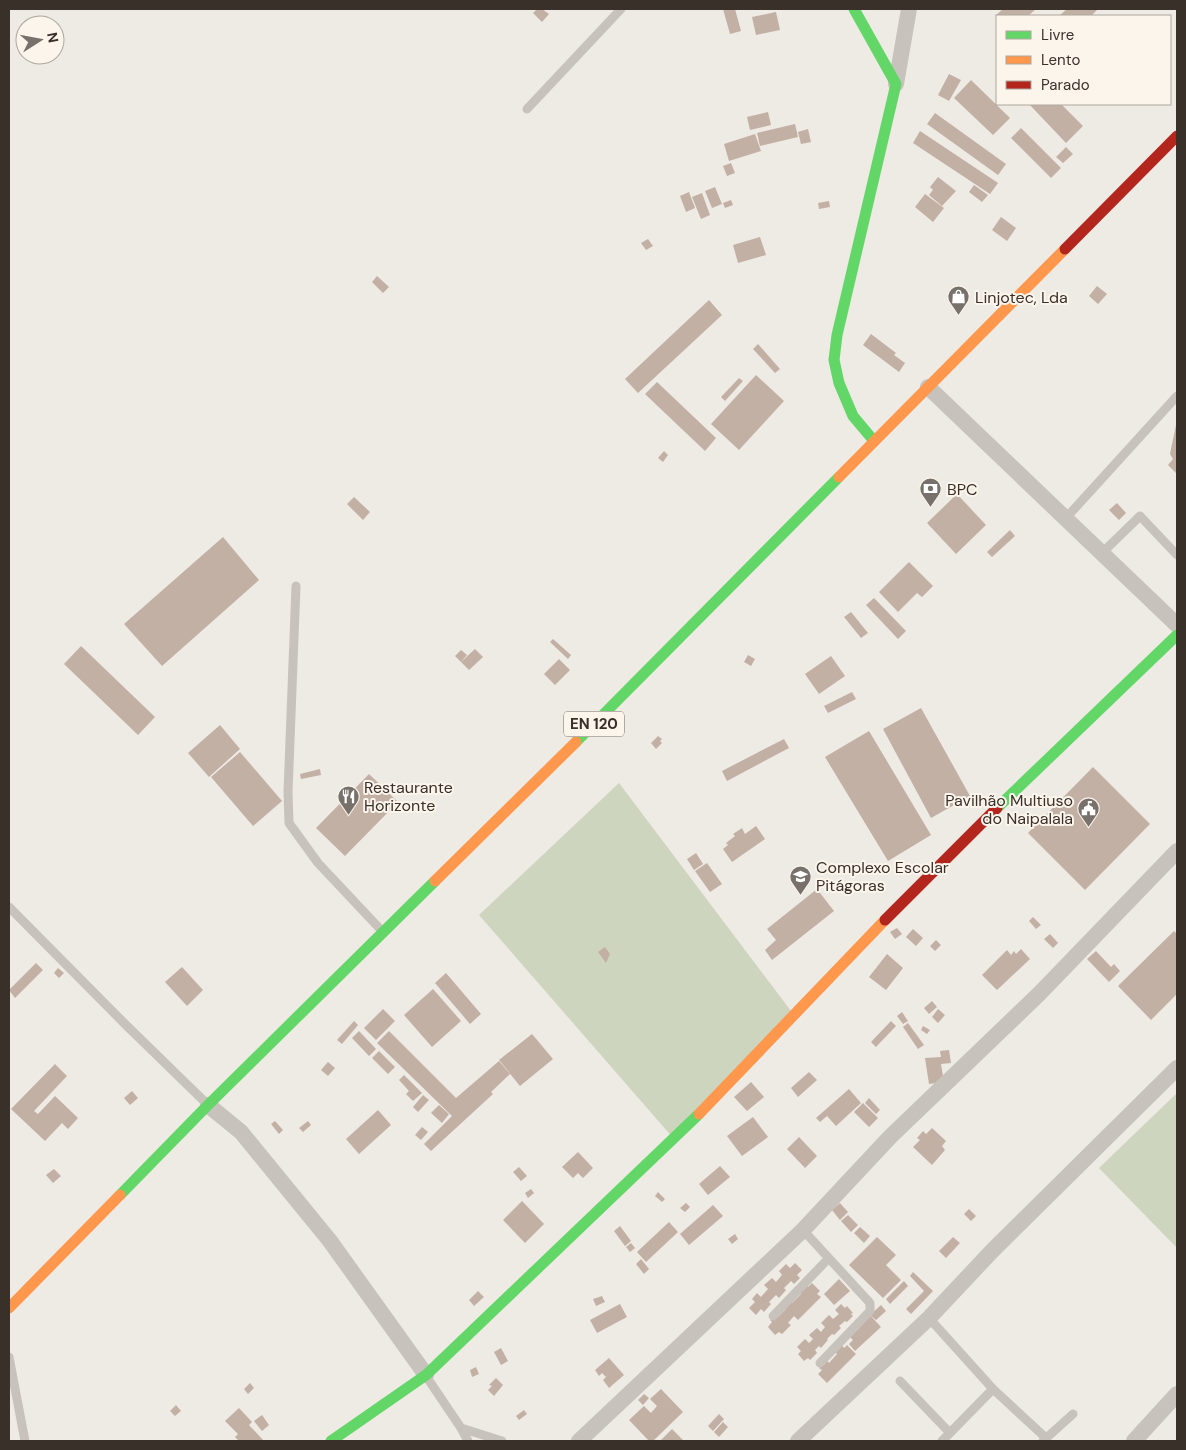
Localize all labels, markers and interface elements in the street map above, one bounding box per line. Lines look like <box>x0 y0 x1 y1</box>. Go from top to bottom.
north arrow <box>15 15 65 65</box>
legend <box>996 15 1171 105</box>
text: Livre <box>1041 25 1074 45</box>
text: N <box>43 31 63 44</box>
text: Lento <box>1041 50 1080 70</box>
text: Parado <box>1041 75 1090 95</box>
shop icon: Linjotec, Lda <box>947 285 971 316</box>
place label: Linjotec, Lda <box>975 287 1068 308</box>
bank icon: BPC <box>919 477 943 508</box>
place label: BPC <box>947 479 977 500</box>
road number: EN 120 <box>564 712 624 736</box>
place label: Restaurante Horizonte <box>364 777 453 816</box>
restaurant icon: Restaurante Horizonte <box>336 784 360 815</box>
place label: Pavilhão Multiuso do Naipalala <box>945 790 1073 829</box>
public building icon: Pavilhão Multiuso do Naipalala <box>1077 797 1101 828</box>
place label: Complexo Escolar Pitágoras <box>816 857 949 896</box>
school or university icon: Complexo Escolar Pitágoras <box>788 864 812 895</box>

